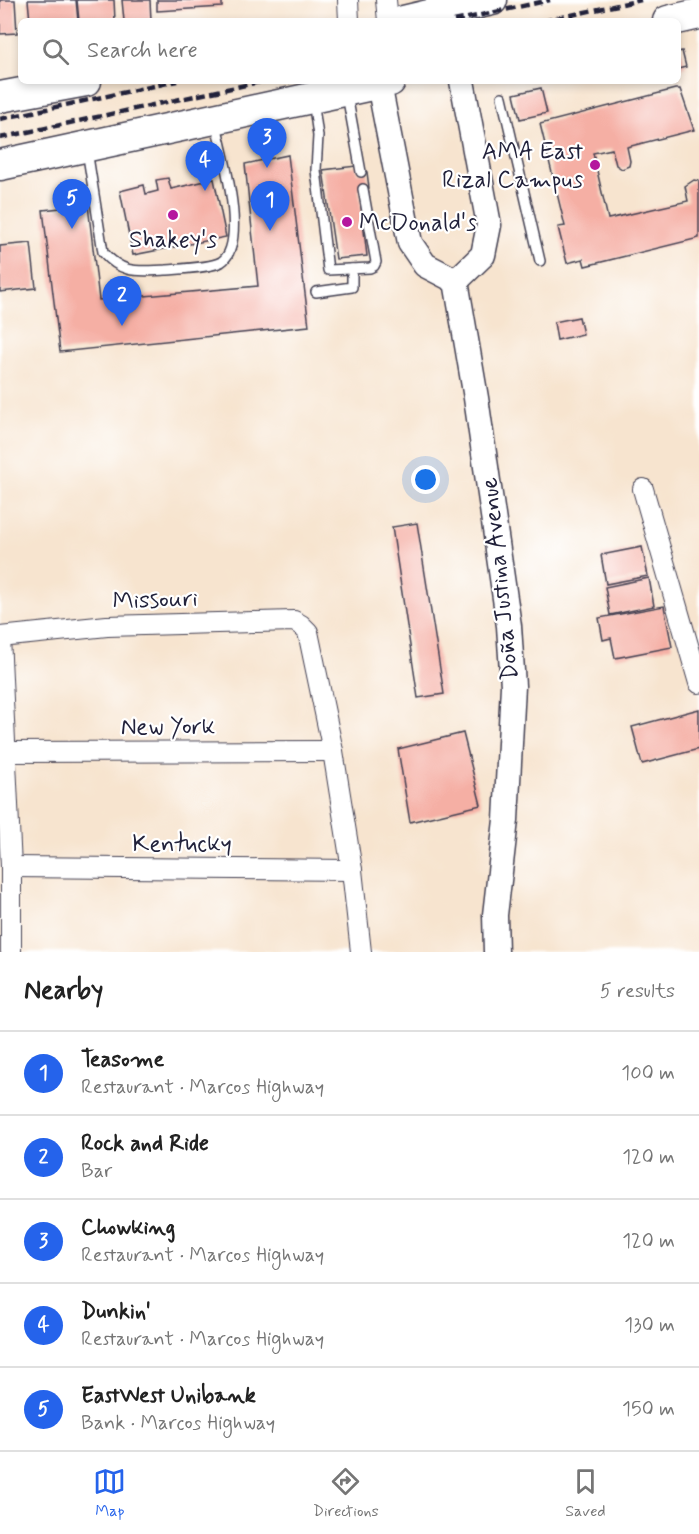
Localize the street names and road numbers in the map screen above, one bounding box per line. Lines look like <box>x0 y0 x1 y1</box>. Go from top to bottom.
street label: Doña Justina Avenue <box>474 476 527 682</box>
street label: Missouri <box>112 584 198 617</box>
street label: New York <box>121 712 215 743</box>
street label: Kentucky <box>132 829 232 860</box>

